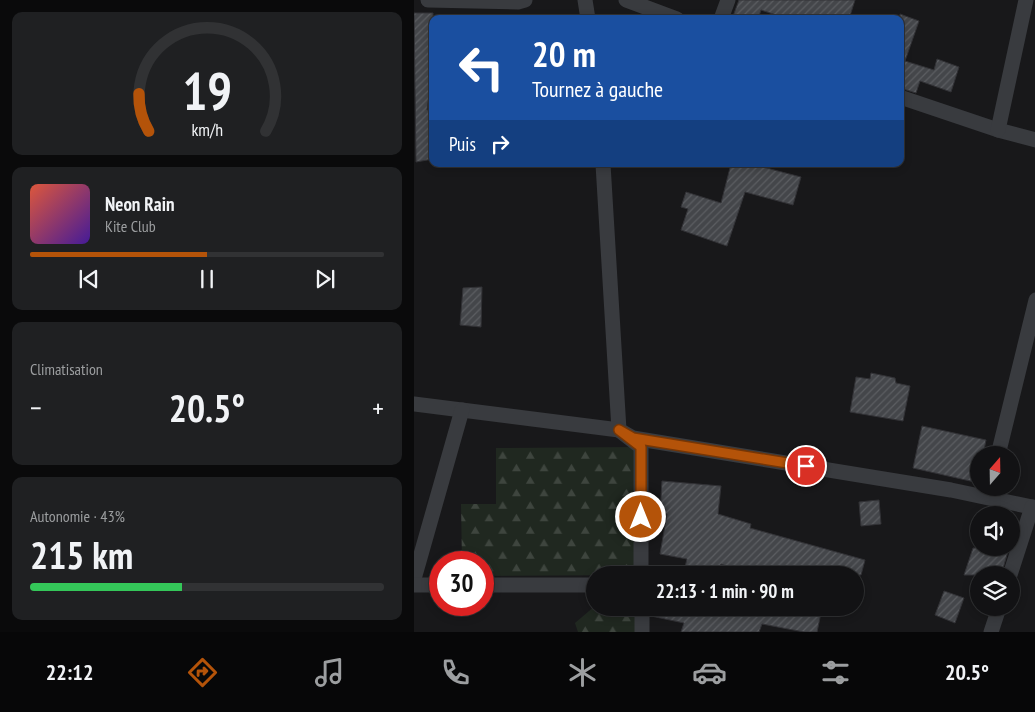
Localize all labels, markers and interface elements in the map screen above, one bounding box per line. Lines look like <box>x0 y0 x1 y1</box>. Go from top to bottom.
text: 20 m <box>532 31 596 77</box>
icon: left <box>449 35 514 100</box>
text: 19 <box>182 57 232 124</box>
text: Tournez à gauche <box>532 75 663 103</box>
text: km/h <box>191 118 223 141</box>
icon: right <box>486 130 514 158</box>
text: Puis <box>449 132 476 156</box>
text: Neon Rain <box>105 192 174 216</box>
text: Kite Club <box>105 216 156 236</box>
icon: previous <box>75 265 103 293</box>
icon: pause <box>193 265 221 293</box>
icon: next <box>311 265 339 293</box>
text: Climatisation <box>30 359 103 379</box>
text: 20.5° <box>169 383 245 432</box>
text: − <box>30 389 42 426</box>
text: + <box>372 389 384 426</box>
pin <box>785 445 827 487</box>
north arrow <box>970 446 1020 496</box>
map controls <box>970 446 1020 616</box>
icon: arrive <box>792 452 820 480</box>
position arrow <box>614 490 666 542</box>
text: Autonomie · 43% <box>30 506 125 526</box>
button: sound <box>970 506 1020 556</box>
text: 215 km <box>30 530 133 579</box>
speed limit sign: 30 <box>429 551 494 616</box>
button: layers <box>970 566 1020 616</box>
text: 22:13 · 1 min · 90 m <box>656 579 794 603</box>
icon: directions <box>185 655 220 690</box>
icon: music <box>312 655 347 690</box>
icon: phone <box>438 655 473 690</box>
icon: climate <box>565 655 600 690</box>
icon: car <box>692 655 727 690</box>
icon: filters <box>818 655 853 690</box>
text: 22:12 <box>46 658 93 686</box>
text: 20.5° <box>945 658 989 686</box>

